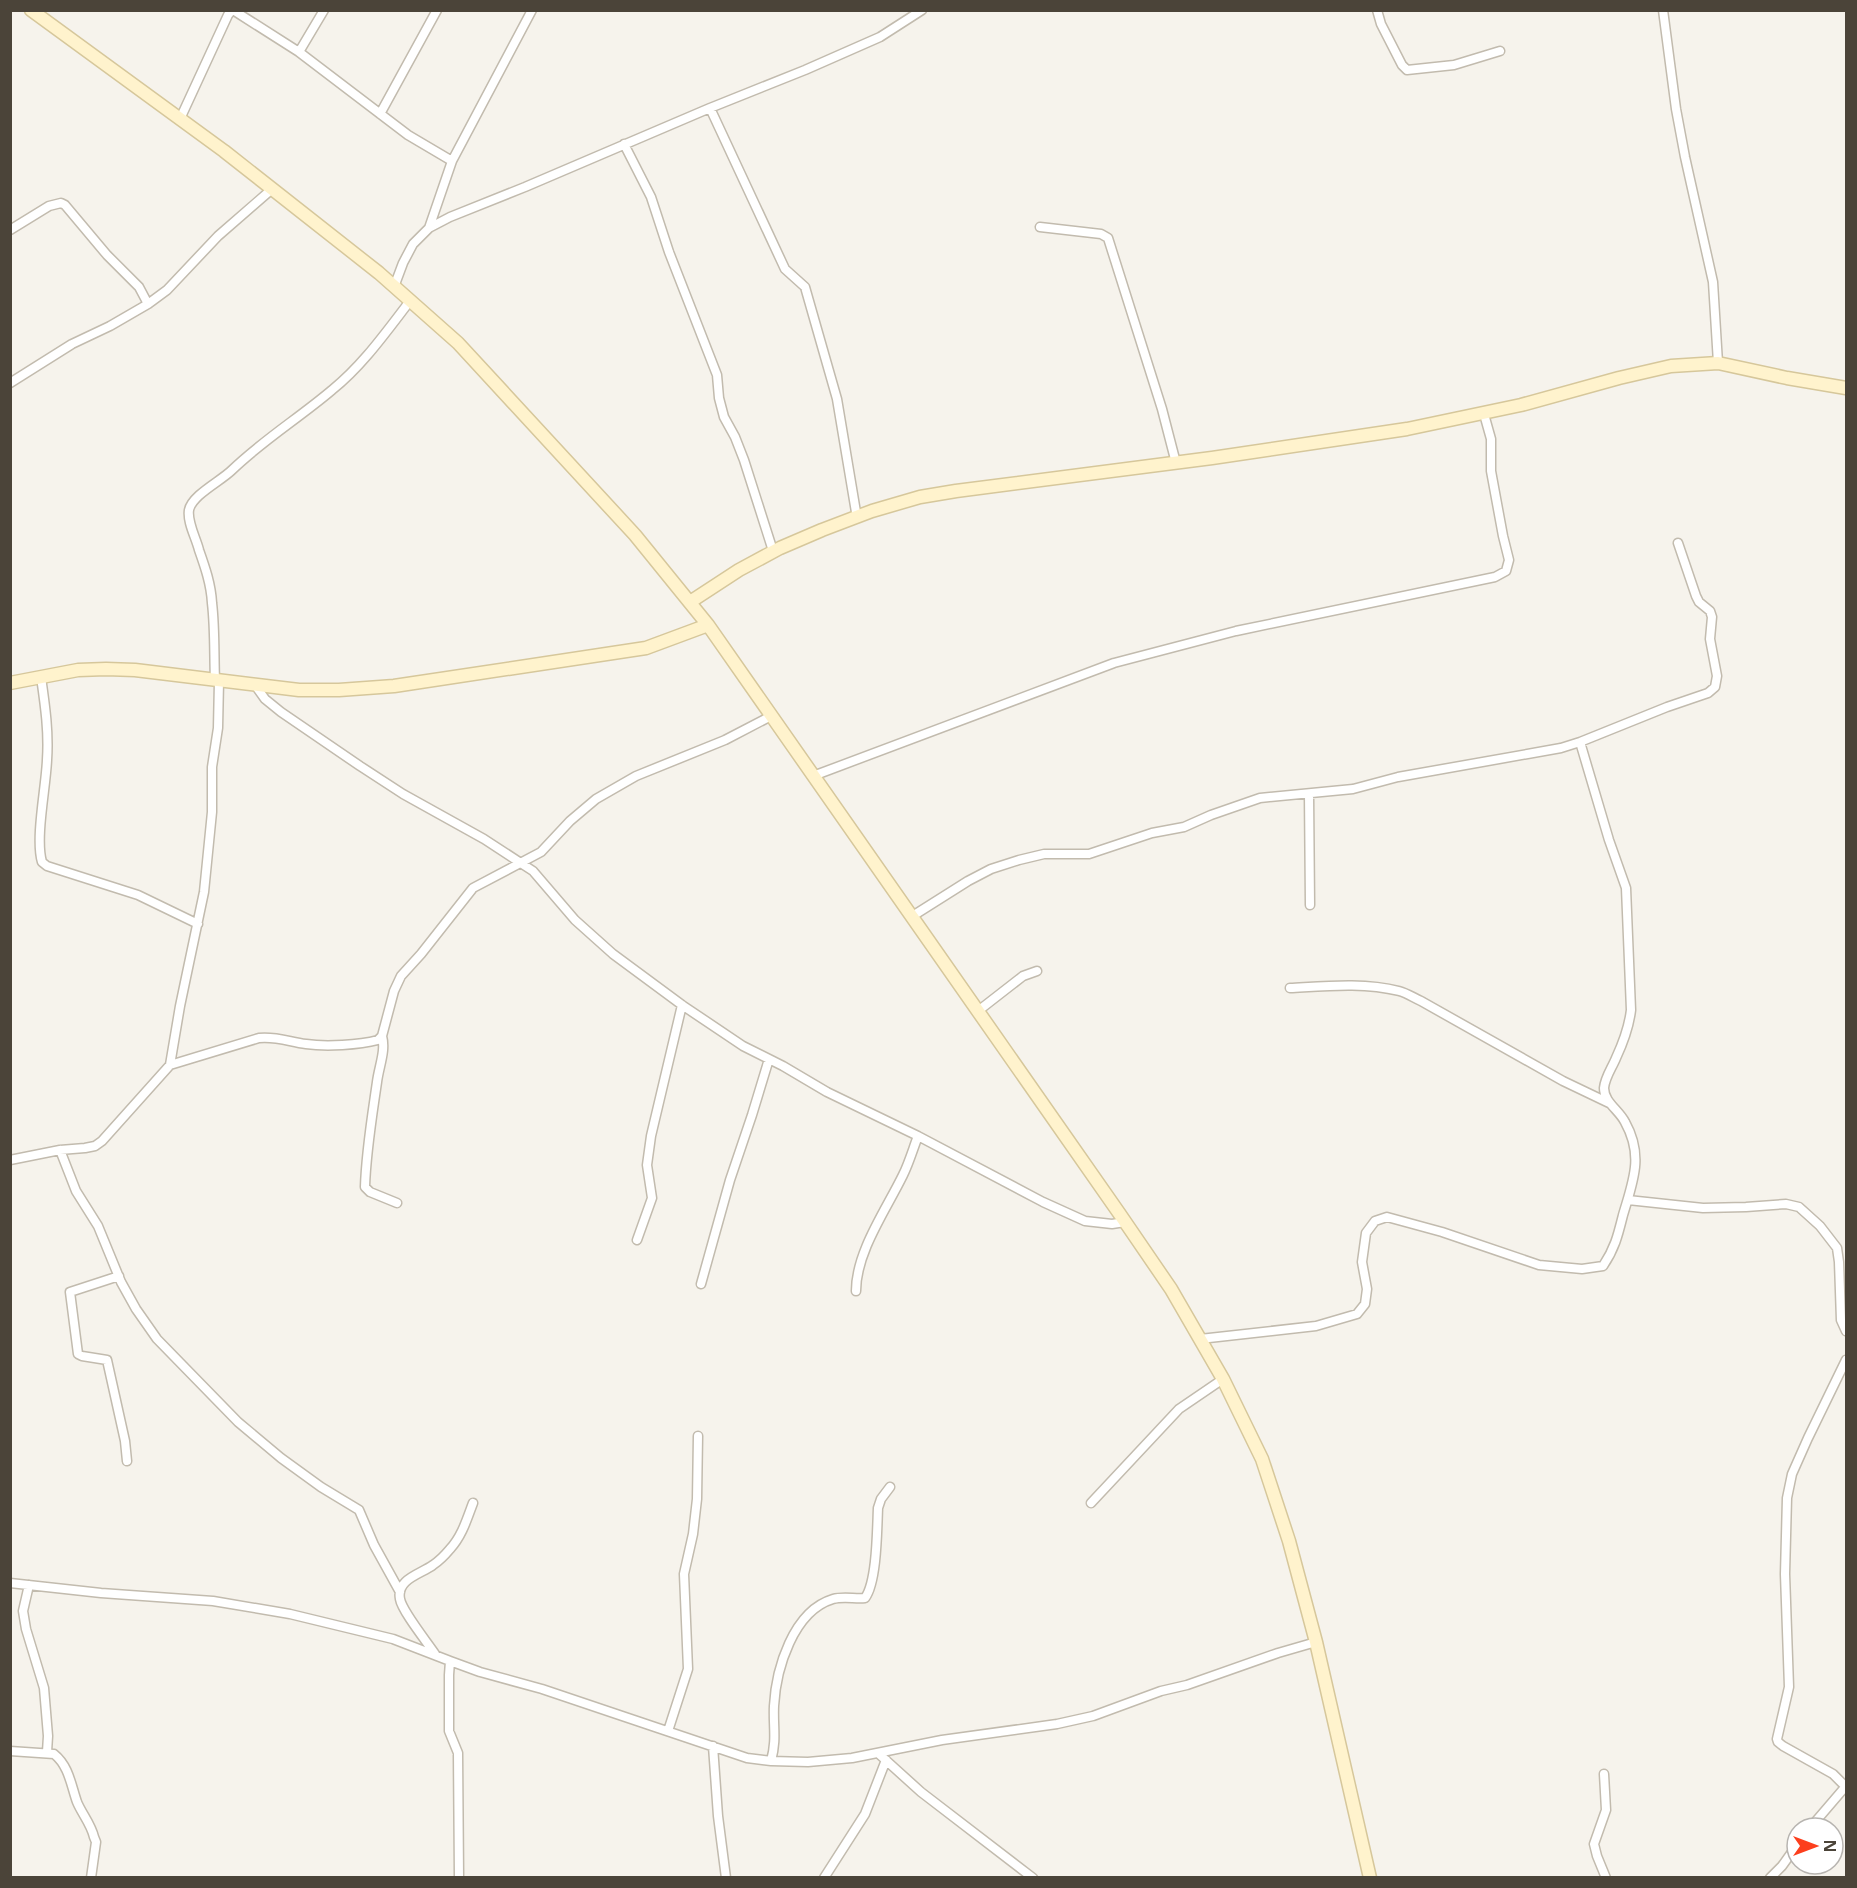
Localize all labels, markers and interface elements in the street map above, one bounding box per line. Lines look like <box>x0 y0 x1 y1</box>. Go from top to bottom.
north arrow <box>1785 1816 1845 1876</box>
text: N <box>1819 1839 1841 1853</box>

